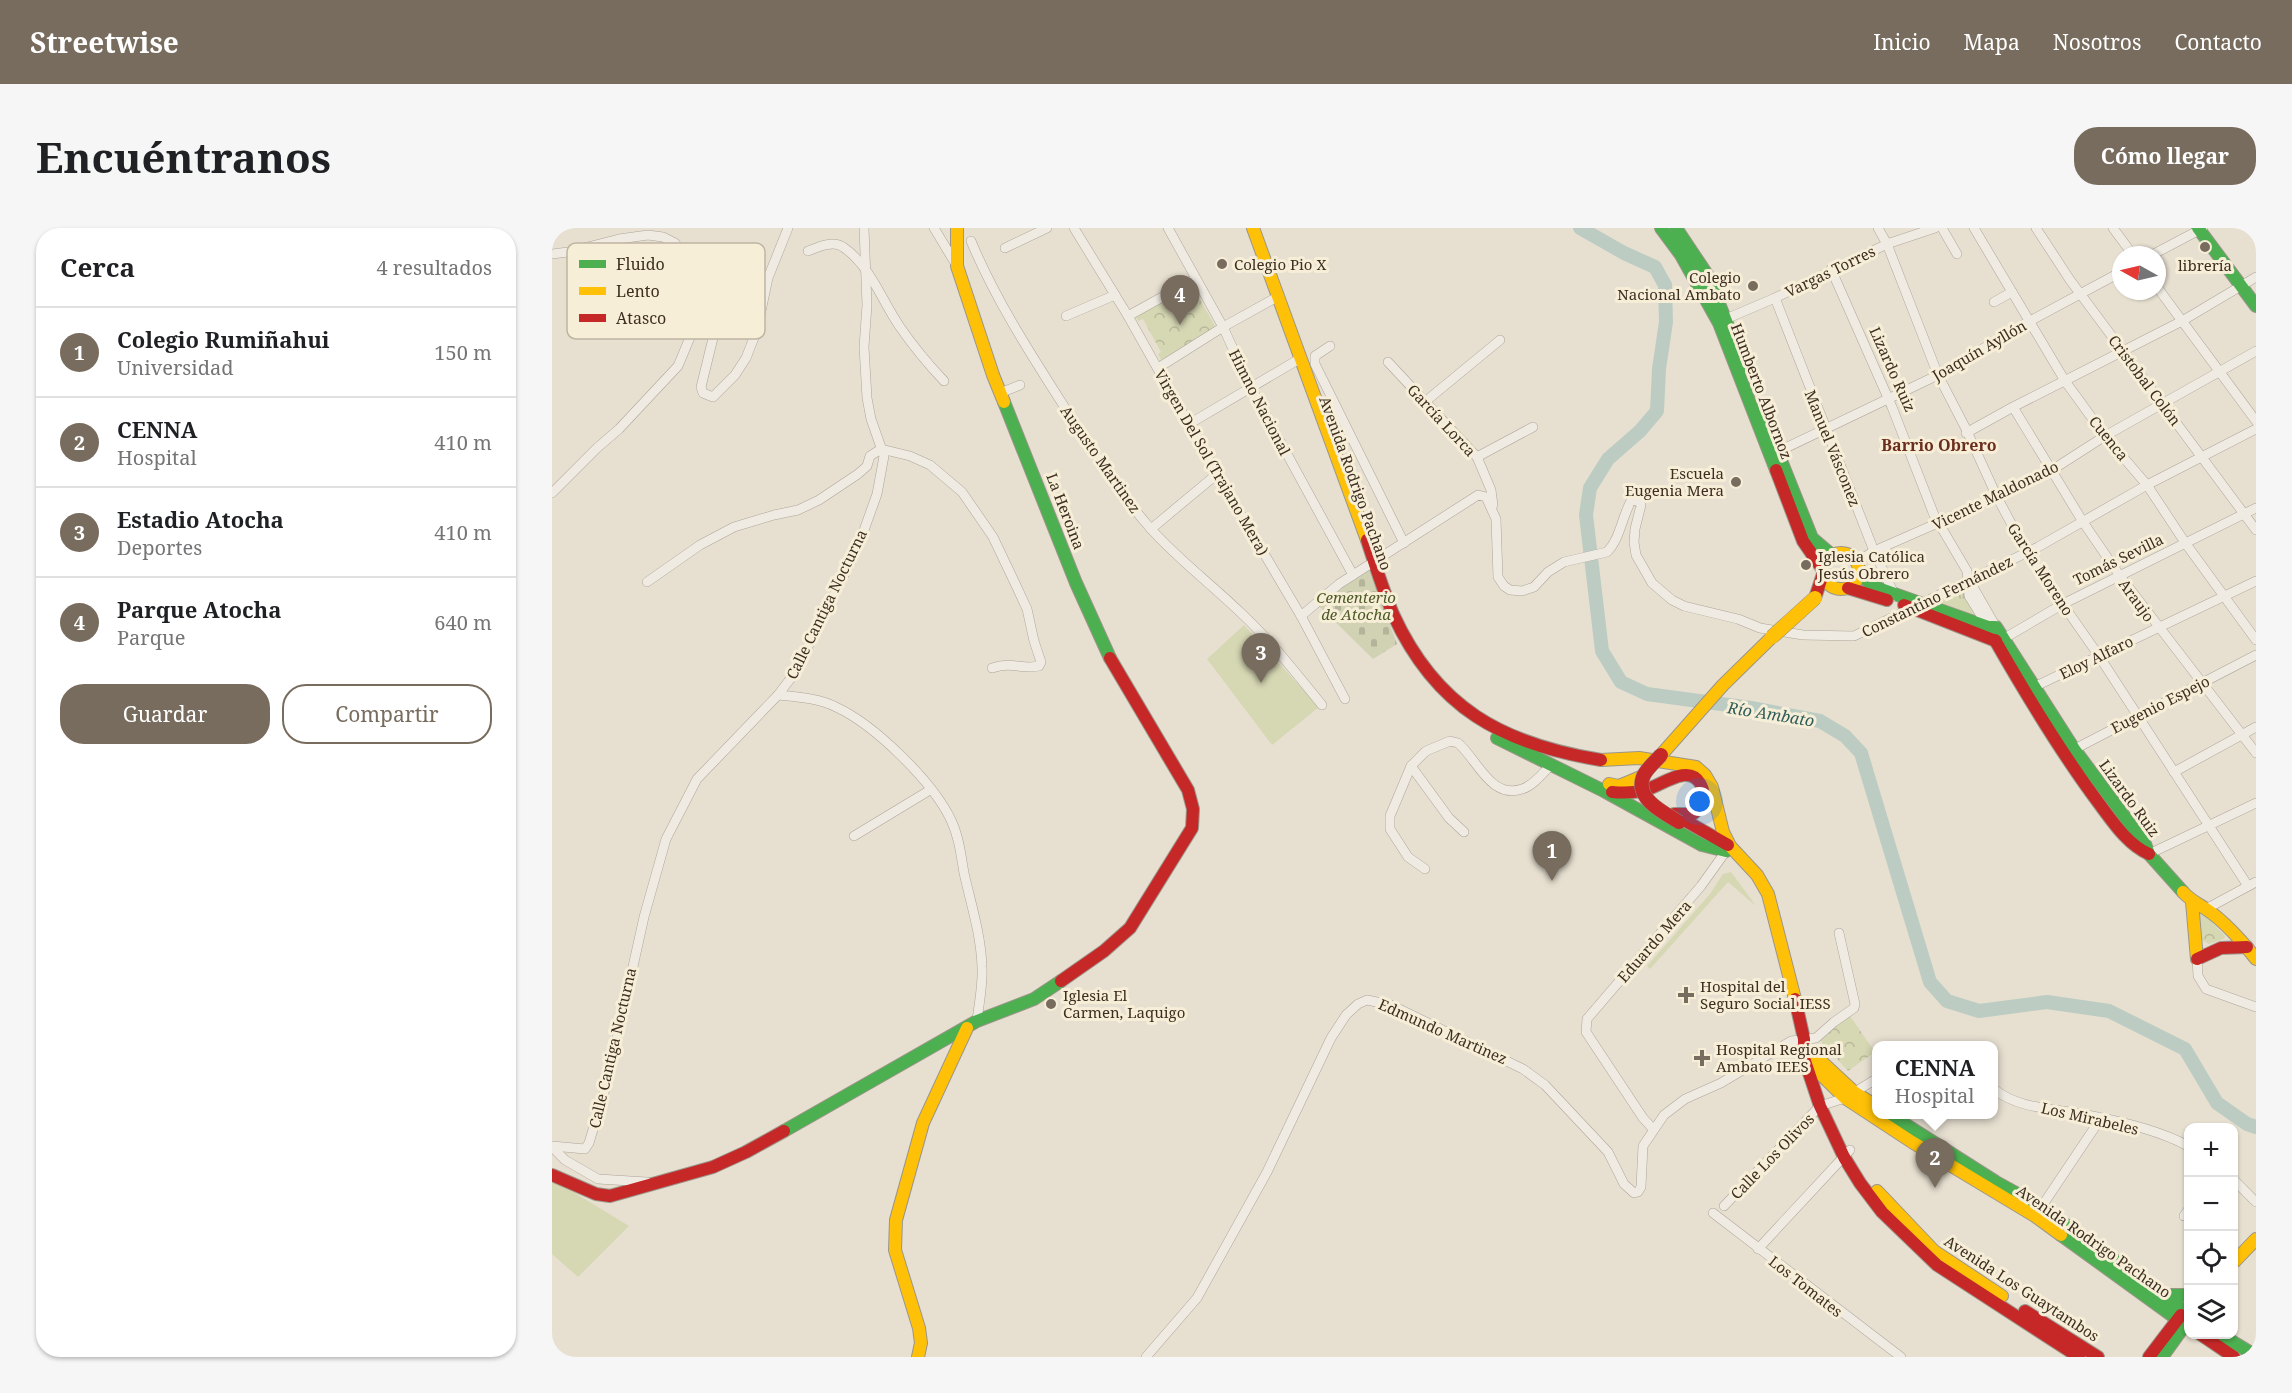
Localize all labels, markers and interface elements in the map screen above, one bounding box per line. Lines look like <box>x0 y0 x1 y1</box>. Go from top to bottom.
text: Streetwise <box>30 23 179 61</box>
text: Inicio <box>1873 28 1931 56</box>
text: Mapa <box>1964 28 2020 56</box>
text: Nosotros <box>2053 28 2141 56</box>
text: Contacto <box>2174 28 2262 56</box>
button: Cómo llegar <box>2074 127 2256 185</box>
text: Encuéntranos <box>36 128 331 185</box>
street label: Vargas Torres <box>1782 240 1879 301</box>
marker: librería <box>2198 240 2212 254</box>
legend <box>567 243 765 339</box>
north arrow <box>2112 246 2166 300</box>
text: Cerca <box>60 249 135 285</box>
text: Fluido <box>616 253 665 275</box>
text: 4 resultados <box>376 254 492 281</box>
place label: Colegio Pio X <box>1234 254 1326 274</box>
place label: librería <box>2178 255 2232 275</box>
marker: Colegio Pio X <box>1215 257 1229 271</box>
place label: Colegio Nacional Ambato <box>1617 267 1741 304</box>
pin: 4 <box>1160 276 1200 325</box>
marker: Colegio Nacional Ambato <box>1746 279 1760 293</box>
text: Lento <box>616 280 660 302</box>
text: Atasco <box>616 307 666 329</box>
street label: Joaquín Ayllón <box>1927 315 2030 386</box>
street label: Humberto Albornoz <box>1727 320 1797 462</box>
street label: Lizardo Ruiz <box>1865 323 1921 415</box>
text: Colegio Rumiñahui <box>117 324 330 354</box>
street label: Cristobal Colón <box>2104 331 2186 430</box>
text: 1 <box>74 339 85 366</box>
text: 150 m <box>434 339 492 366</box>
street label: Himno Nacional <box>1225 346 1296 459</box>
text: Universidad <box>117 354 234 381</box>
street label: Virgen Del Sol (Trajano Mera) <box>1150 365 1274 559</box>
street label: García Lorca <box>1403 380 1481 460</box>
street label: Manuel Vásconez <box>1800 387 1866 509</box>
street label: Avenida Rodrigo Pachano <box>1315 393 1397 573</box>
street label: Augusto Martinez <box>1056 401 1146 517</box>
street label: Cuenca <box>2085 411 2133 465</box>
text: CENNA <box>117 414 197 444</box>
text: 2 <box>74 429 85 456</box>
text: 410 m <box>434 429 492 456</box>
district label: Barrio Obrero <box>1881 434 1997 456</box>
text: Hospital <box>117 444 197 471</box>
street label: Vicente Maldonado <box>1928 456 2062 534</box>
place label: Escuela Eugenia Mera <box>1625 463 1724 500</box>
street label: La Heroina <box>1042 470 1090 552</box>
marker: Escuela Eugenia Mera <box>1729 475 1743 489</box>
text: Estadio Atocha <box>117 504 284 534</box>
text: 3 <box>74 519 85 546</box>
text: 410 m <box>434 519 492 546</box>
street label: García Moreno <box>2004 519 2078 619</box>
street label: Calle Cantiga Nocturna <box>781 526 871 682</box>
street label: Tomás Sevilla <box>2070 529 2166 589</box>
text: Deportes <box>117 534 202 561</box>
place label: Iglesia Católica Jesús Obrero <box>1817 546 1925 583</box>
street label: Constantino Fernández <box>1858 551 2016 641</box>
marker: Iglesia Católica Jesús Obrero <box>1799 558 1813 572</box>
street label: Araujo <box>2115 575 2159 625</box>
park label: Cementerio de Atocha <box>1316 587 1396 624</box>
text: Parque Atocha <box>117 594 281 624</box>
text: 4 <box>74 609 85 636</box>
text: 640 m <box>434 609 492 636</box>
text: Parque <box>117 624 185 651</box>
street label: Eloy Alfaro <box>2056 631 2136 683</box>
pin: 3 <box>1242 634 1280 683</box>
street label: Eugenio Espejo <box>2107 670 2213 738</box>
button: Guardar <box>60 684 270 744</box>
button: Compartir <box>282 684 492 744</box>
water label: Río Ambato <box>1725 696 1816 732</box>
street label: Lizardo Ruiz <box>2095 755 2165 841</box>
your location <box>1685 787 1714 816</box>
pin: 1 <box>1532 832 1572 881</box>
street label: Eduardo Mera <box>1613 896 1695 986</box>
street label: Calle Cantiga Nocturna <box>584 966 640 1130</box>
place label: Hospital del Seguro Social IESS <box>1700 976 1831 1013</box>
place label: Iglesia El Carmen, Laquigo <box>1063 985 1185 1022</box>
marker: Hospital del Seguro Social IESS <box>1677 986 1695 1004</box>
street label: Edmundo Martinez <box>1376 994 1510 1068</box>
marker: Iglesia El Carmen, Laquigo <box>1044 997 1058 1011</box>
place label: Hospital Regional Ambato IEES <box>1716 1039 1842 1076</box>
popup <box>1872 1041 1998 1119</box>
marker: Hospital Regional Ambato IEES <box>1693 1049 1711 1067</box>
text: CENNA <box>1895 1052 1975 1082</box>
text: Hospital <box>1895 1082 1974 1109</box>
street label: Los Mirabeles <box>2039 1097 2141 1139</box>
street label: Calle Los Olivos <box>1726 1109 1818 1203</box>
map controls <box>2184 1123 2238 1339</box>
button: + <box>2184 1123 2238 1177</box>
pin: 2 <box>1916 1138 1954 1188</box>
button: − <box>2184 1177 2238 1231</box>
street label: Avenida Rodrigo Pachano <box>2013 1180 2175 1302</box>
street label: Avenida Los Guaytambos <box>1941 1230 2103 1346</box>
button: locate <box>2184 1231 2238 1285</box>
street label: Los Tomates <box>1765 1251 1847 1321</box>
button: layers <box>2184 1285 2238 1339</box>

